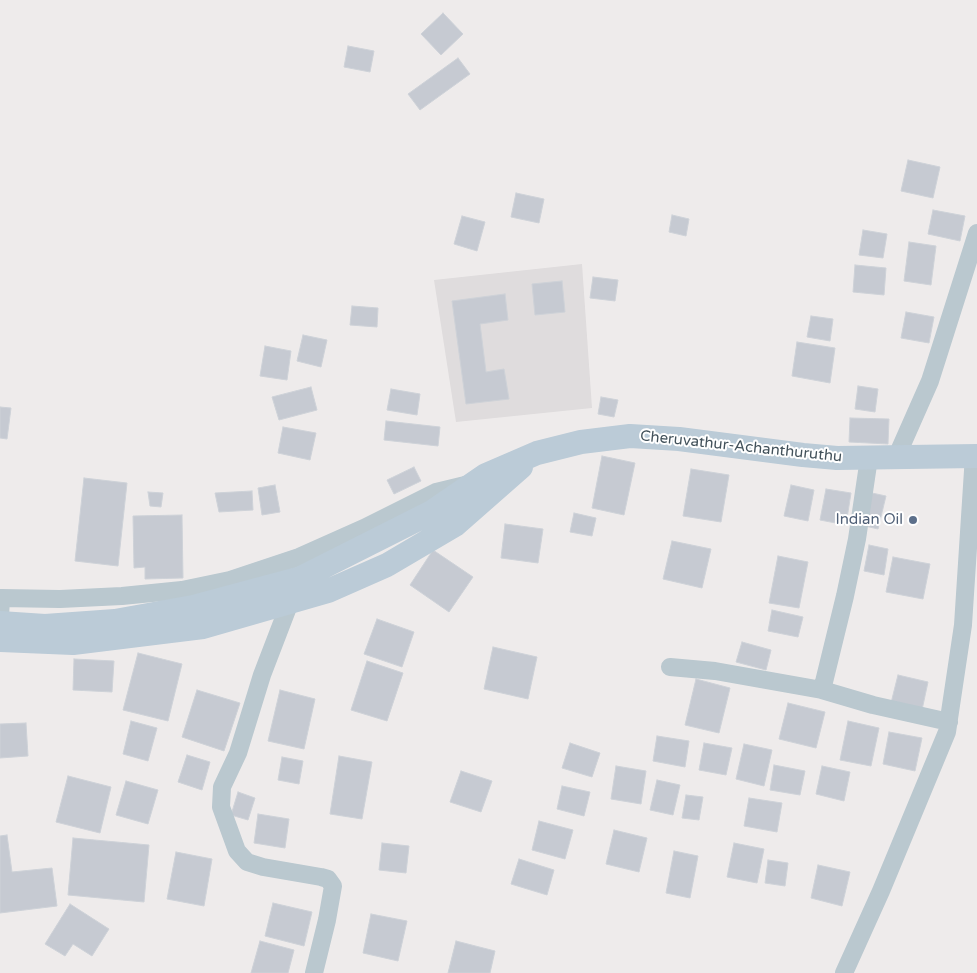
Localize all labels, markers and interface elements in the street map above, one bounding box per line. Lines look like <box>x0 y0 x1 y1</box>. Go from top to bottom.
street label: Cheruvathur-Achanthuruthu <box>639 427 843 467</box>
place label: Indian Oil <box>836 511 903 529</box>
marker: Indian Oil <box>907 514 919 526</box>

